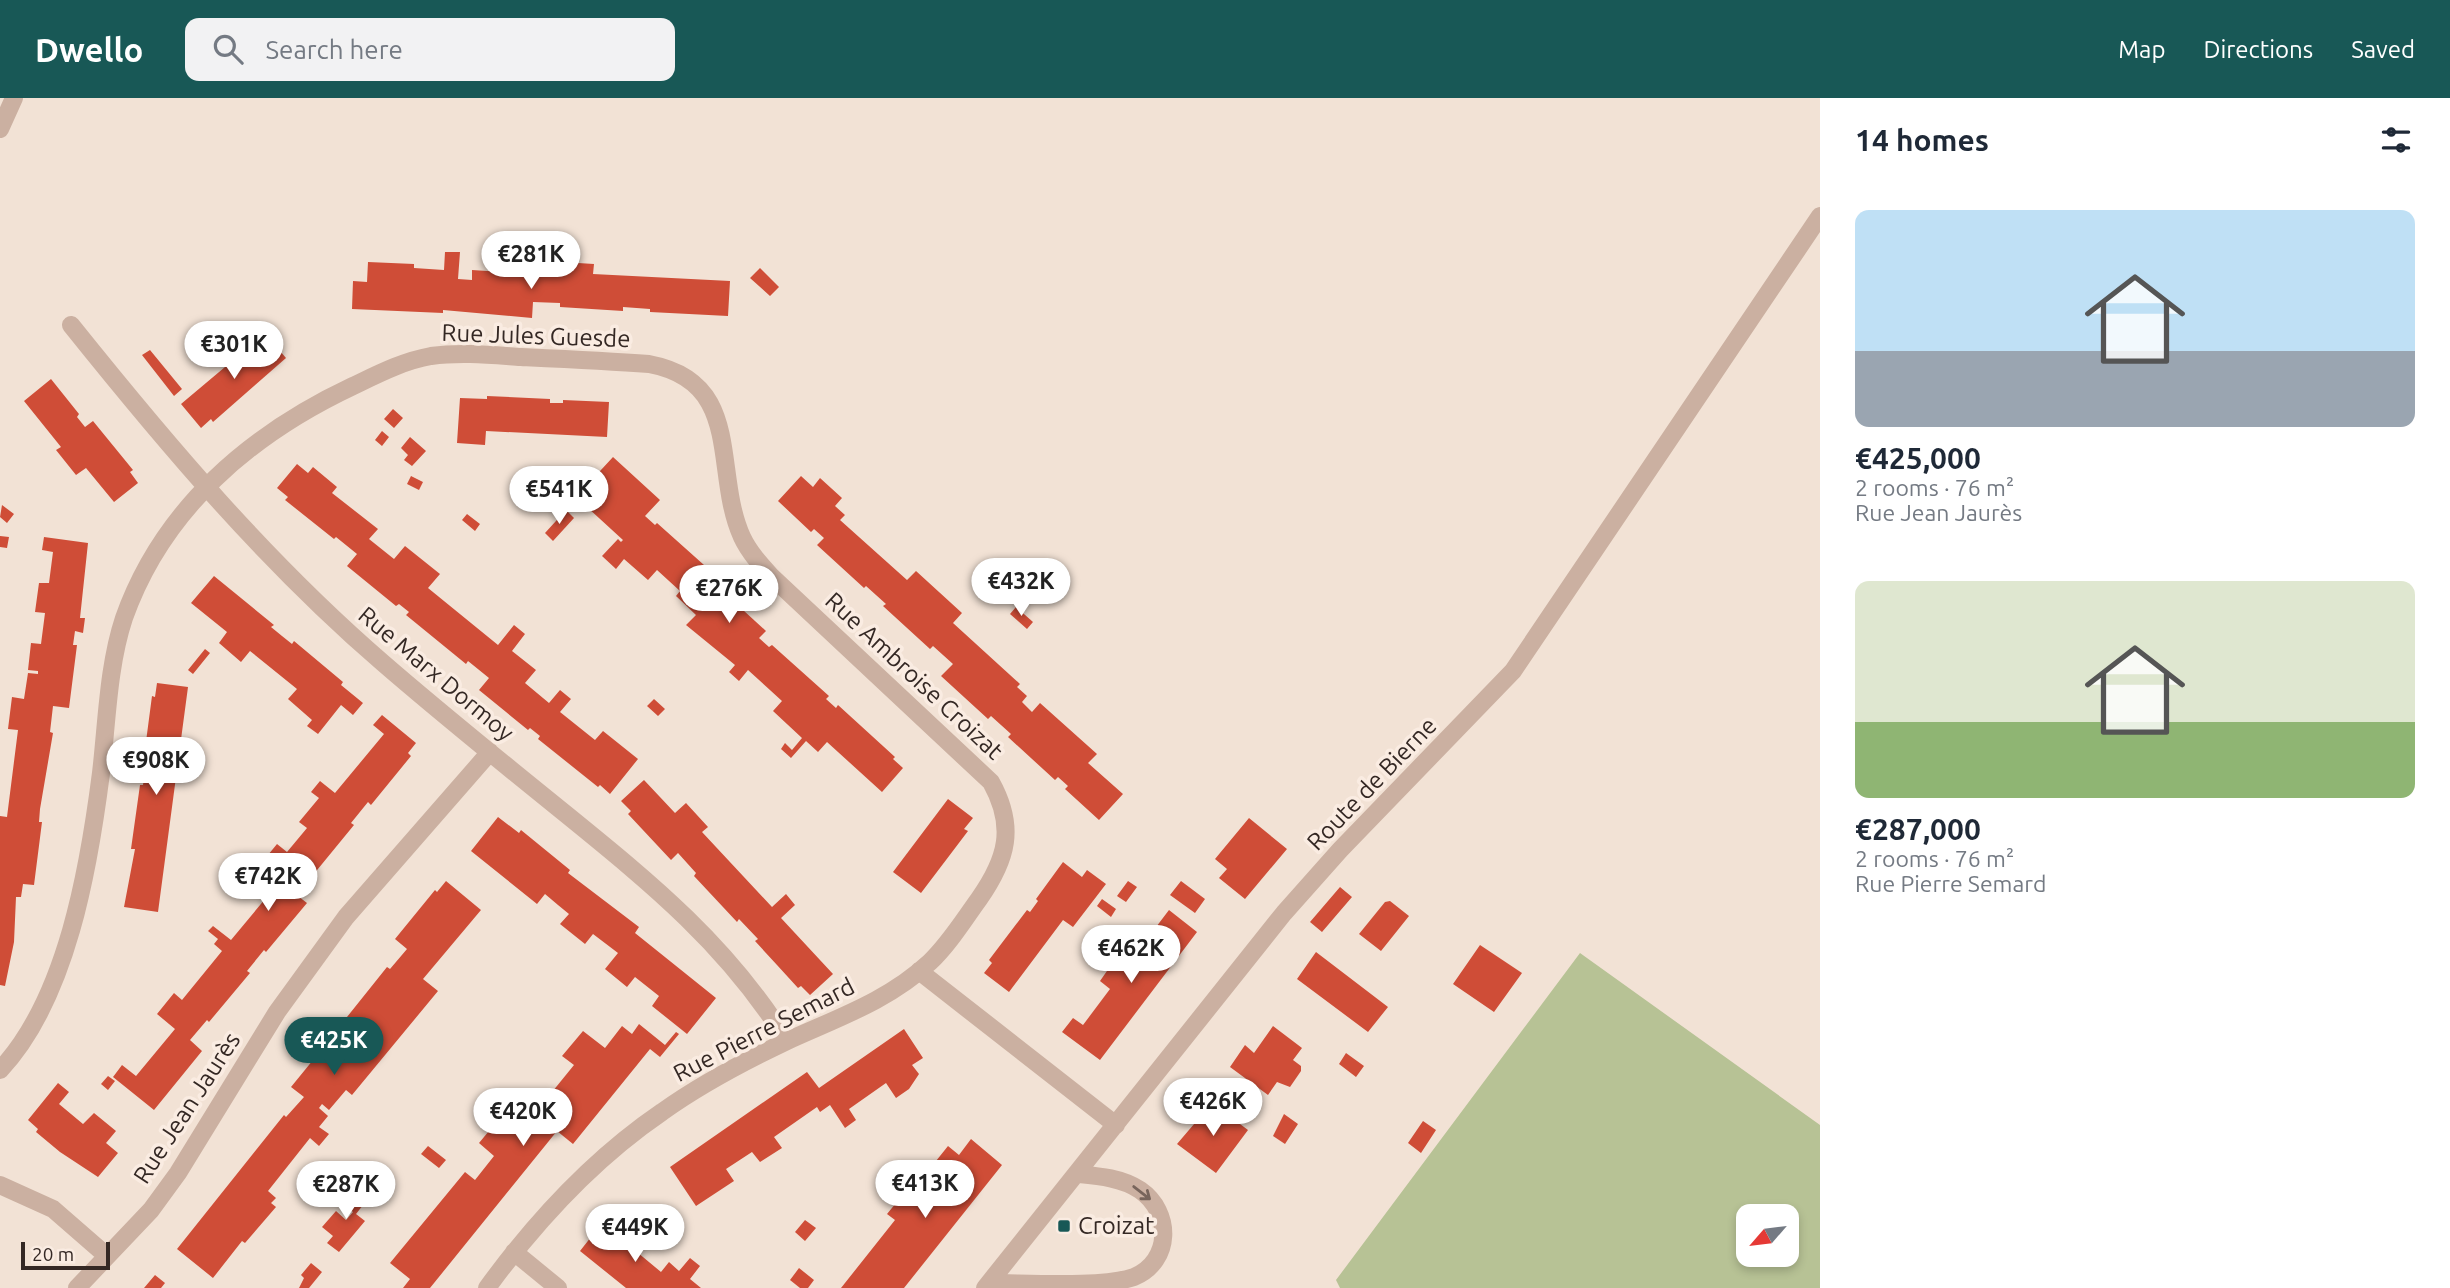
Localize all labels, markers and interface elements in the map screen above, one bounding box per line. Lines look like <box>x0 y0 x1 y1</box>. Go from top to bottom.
search box <box>185 18 675 81</box>
icon: search <box>209 30 247 68</box>
text: Dwello <box>35 31 143 68</box>
text: Search here <box>265 35 403 64</box>
text: Map <box>2118 36 2165 63</box>
text: Directions <box>2203 36 2313 63</box>
text: Saved <box>2351 36 2415 63</box>
icon: filters <box>2377 121 2415 159</box>
text: 14 homes <box>1855 123 1989 157</box>
pin: €281K <box>482 232 580 291</box>
text: €281K <box>497 241 565 266</box>
icon: home <box>2072 256 2198 382</box>
street label: Rue Jules Guesde <box>441 319 631 352</box>
pin: €301K <box>185 322 283 381</box>
text: €301K <box>200 331 268 356</box>
text: €425,000 <box>1855 441 1981 475</box>
pin: €541K <box>510 466 608 526</box>
text: 2 rooms · 76 m² <box>1855 475 2014 500</box>
text: €541K <box>525 476 593 501</box>
text: Rue Jean Jaurès <box>1855 500 2022 525</box>
pin: €432K <box>972 559 1070 618</box>
pin: €276K <box>680 566 778 625</box>
text: €432K <box>987 568 1055 593</box>
text: €276K <box>695 575 763 600</box>
street label: Rue Ambroise Croizat <box>820 587 1009 765</box>
street label: Rue Marx Dormoy <box>353 601 520 747</box>
icon: home <box>2072 627 2198 753</box>
street label: Route de Bierne <box>1302 712 1442 856</box>
pin: €908K <box>107 738 205 797</box>
text: €908K <box>122 747 190 772</box>
text: €287,000 <box>1855 812 1981 846</box>
text: 2 rooms · 76 m² <box>1855 846 2014 871</box>
pin: €742K <box>219 854 317 913</box>
text: €742K <box>234 863 302 888</box>
text: Rue Pierre Semard <box>1855 871 2046 896</box>
pin: €462K <box>1082 926 1180 985</box>
text: €462K <box>1097 935 1165 960</box>
street label: Rue Pierre Semard <box>669 972 859 1087</box>
pin: €425K <box>285 1018 383 1077</box>
street label: Rue Jean Jaurès <box>128 1027 245 1188</box>
text: €425K <box>300 1027 368 1052</box>
pin: €426K <box>1164 1079 1262 1138</box>
pin: €420K <box>474 1088 572 1148</box>
text: €426K <box>1179 1088 1247 1113</box>
text: €420K <box>489 1098 557 1123</box>
pin: €413K <box>876 1160 974 1220</box>
pin: €287K <box>297 1162 395 1221</box>
text: €413K <box>891 1170 959 1195</box>
text: €287K <box>312 1171 380 1196</box>
one-way arrow <box>1132 1186 1150 1201</box>
pin: €449K <box>586 1204 684 1264</box>
north arrow <box>1736 1204 1799 1267</box>
map controls <box>1736 1204 1799 1267</box>
place label: Croizat <box>1078 1212 1155 1239</box>
text: €449K <box>601 1214 669 1239</box>
marker: Croizat <box>1056 1218 1072 1234</box>
scale bar <box>21 1239 110 1271</box>
text: 20 m <box>32 1243 74 1265</box>

